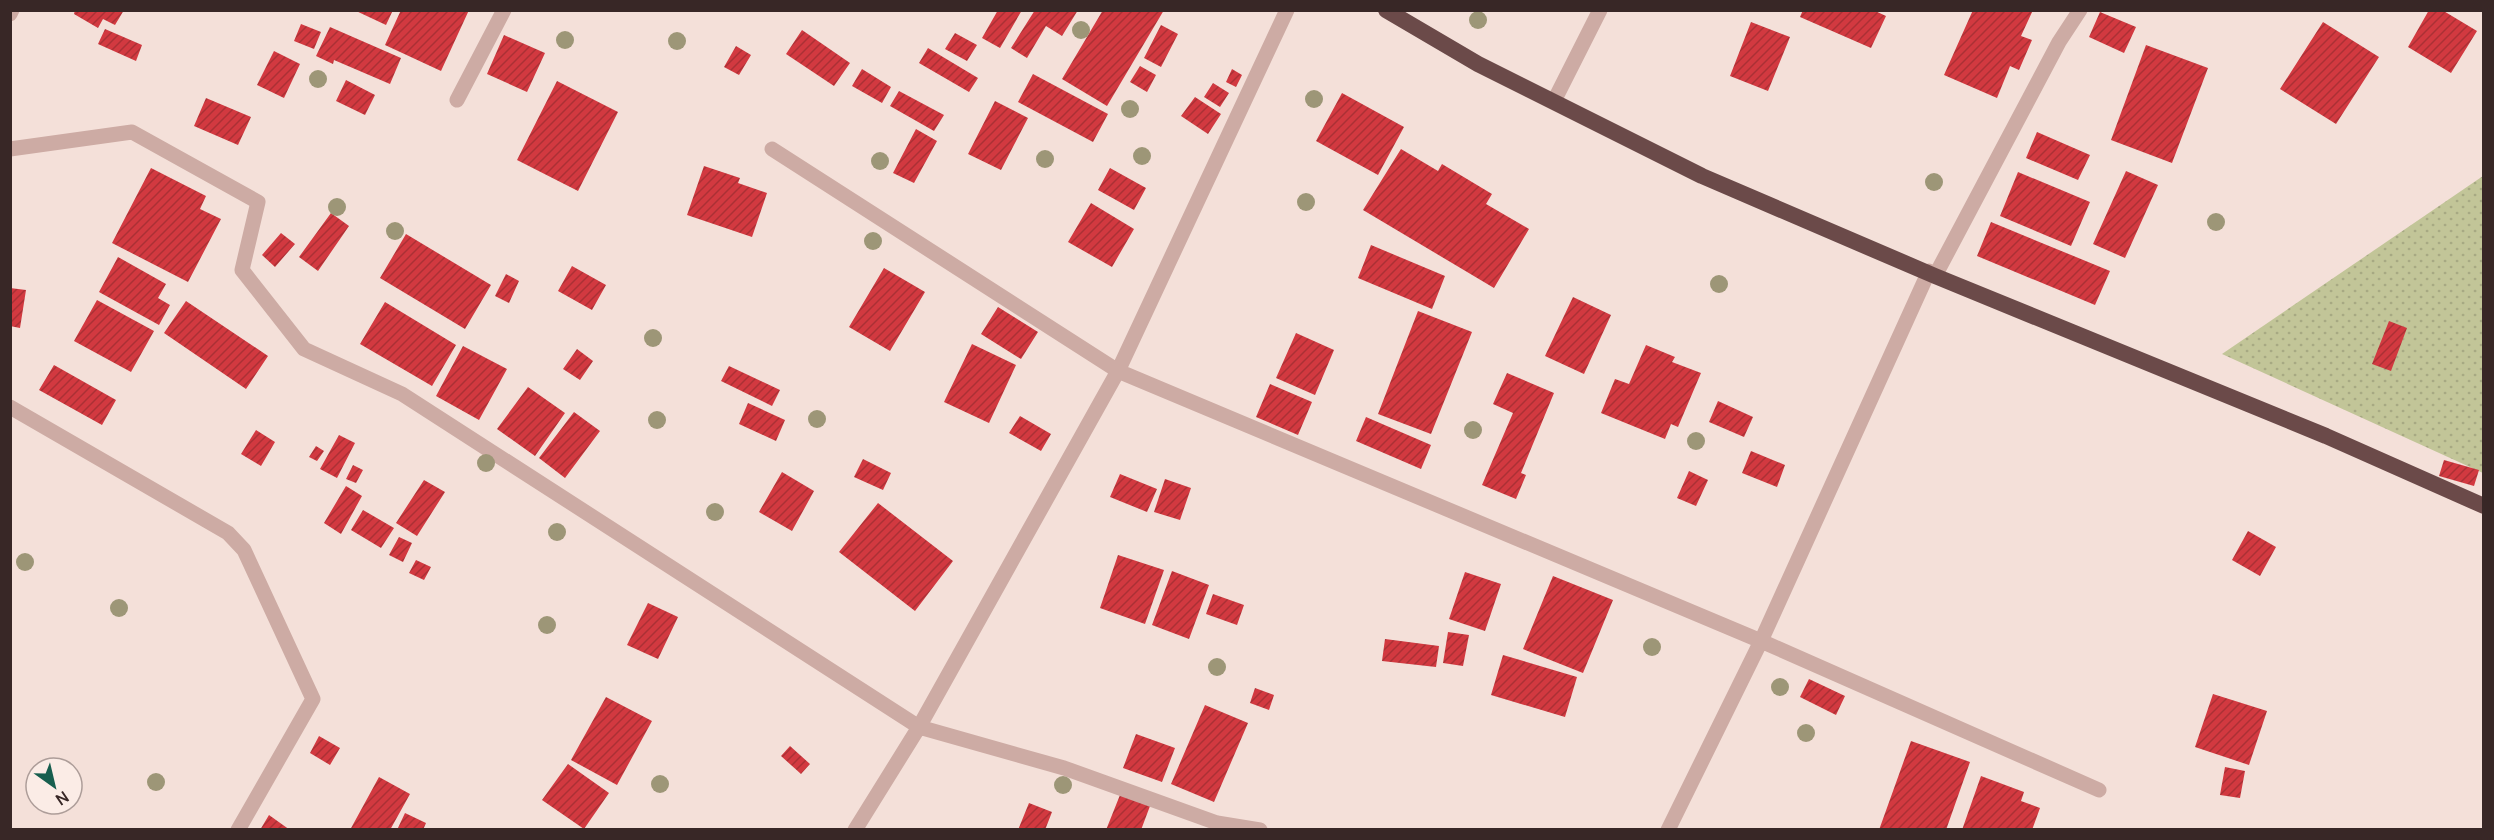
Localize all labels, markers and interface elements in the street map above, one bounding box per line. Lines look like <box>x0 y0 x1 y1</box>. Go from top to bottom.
north arrow <box>24 756 84 816</box>
text: N <box>51 786 73 811</box>

